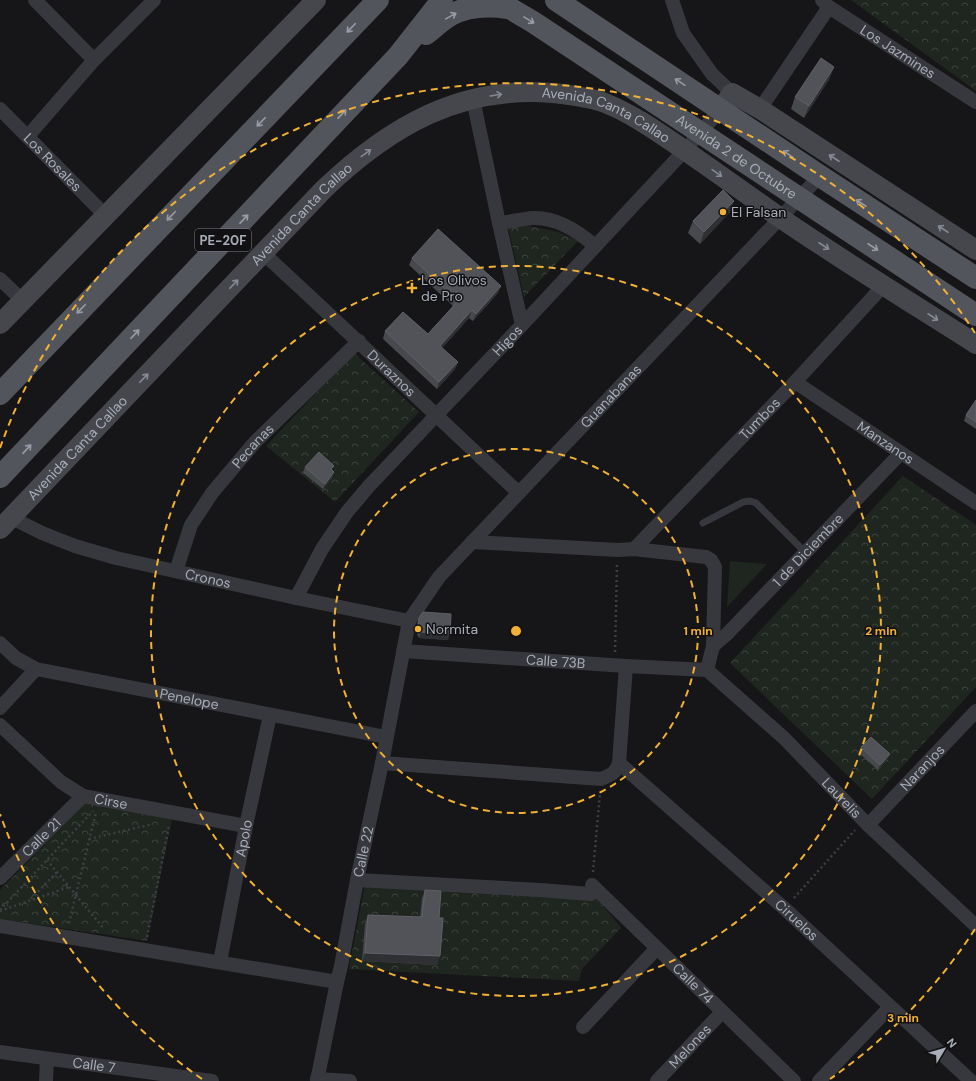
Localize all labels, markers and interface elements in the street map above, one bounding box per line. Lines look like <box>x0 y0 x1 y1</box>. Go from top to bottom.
one-way arrow <box>445 11 457 19</box>
one-way arrow <box>523 16 535 24</box>
street label: Los Jazmines <box>857 21 939 82</box>
one-way arrow <box>346 23 356 33</box>
one-way arrow <box>675 78 686 86</box>
street label: Avenida Canta Callao <box>541 83 674 147</box>
one-way arrow <box>489 91 502 99</box>
one-way arrow <box>338 109 347 119</box>
street label: Avenida 2 de Octubre <box>673 110 800 203</box>
one-way arrow <box>256 117 266 127</box>
street label: Los Rosales <box>20 129 86 195</box>
one-way arrow <box>360 148 371 157</box>
one-way arrow <box>783 150 794 158</box>
one-way arrow <box>829 154 840 162</box>
street label: Avenida Canta Callao <box>247 159 356 269</box>
one-way arrow <box>711 169 722 177</box>
one-way arrow <box>856 199 867 207</box>
place label: El Falsan <box>731 203 786 221</box>
marker: El Falsan <box>718 207 728 217</box>
one-way arrow <box>166 211 176 221</box>
one-way arrow <box>239 214 248 224</box>
one-way arrow <box>938 225 949 233</box>
road number: PE-20F <box>195 229 251 251</box>
one-way arrow <box>818 242 829 250</box>
one-way arrow <box>867 243 878 251</box>
place label: Los Olivos de Pro <box>421 271 487 305</box>
one-way arrow <box>229 279 239 289</box>
marker: Los Olivos de Pro <box>406 282 418 294</box>
one-way arrow <box>77 304 86 314</box>
one-way arrow <box>927 313 938 321</box>
street label: Higos <box>488 321 526 360</box>
one-way arrow <box>130 329 140 339</box>
street label: Duraznos <box>363 346 420 400</box>
street label: Guanabanas <box>576 360 645 432</box>
one-way arrow <box>140 373 149 383</box>
street label: Avenida Canta Callao <box>23 392 131 504</box>
street label: Tumbos <box>735 394 784 444</box>
street label: Manzanos <box>854 417 918 468</box>
street label: Pecanas <box>228 420 278 472</box>
one-way arrow <box>22 444 32 454</box>
street label: 1 de Diciembre <box>768 509 847 590</box>
street label: Cronos <box>183 565 233 592</box>
place label: Normita <box>426 620 478 638</box>
text: 1 min <box>683 623 713 639</box>
text: 2 min <box>865 623 897 639</box>
marker: Normita <box>413 624 423 634</box>
centre of rings <box>509 624 523 638</box>
street label: Calle 73B <box>525 650 586 672</box>
street label: Penelope <box>158 684 221 713</box>
street label: Naranjos <box>896 741 948 795</box>
street label: Laurelis <box>818 774 865 822</box>
street label: Cirse <box>93 789 129 813</box>
street label: Calle 21 <box>18 814 65 861</box>
street label: Apolo <box>231 818 256 859</box>
street label: Calle 22 <box>349 824 377 879</box>
street label: Ciruelos <box>771 895 822 944</box>
street label: Calle 74 <box>669 959 718 1008</box>
text: 3 min <box>887 1010 919 1026</box>
street label: Melones <box>665 1020 715 1072</box>
north arrow <box>924 1029 964 1069</box>
text: N <box>944 1035 960 1050</box>
street label: Calle 7 <box>72 1053 117 1077</box>

